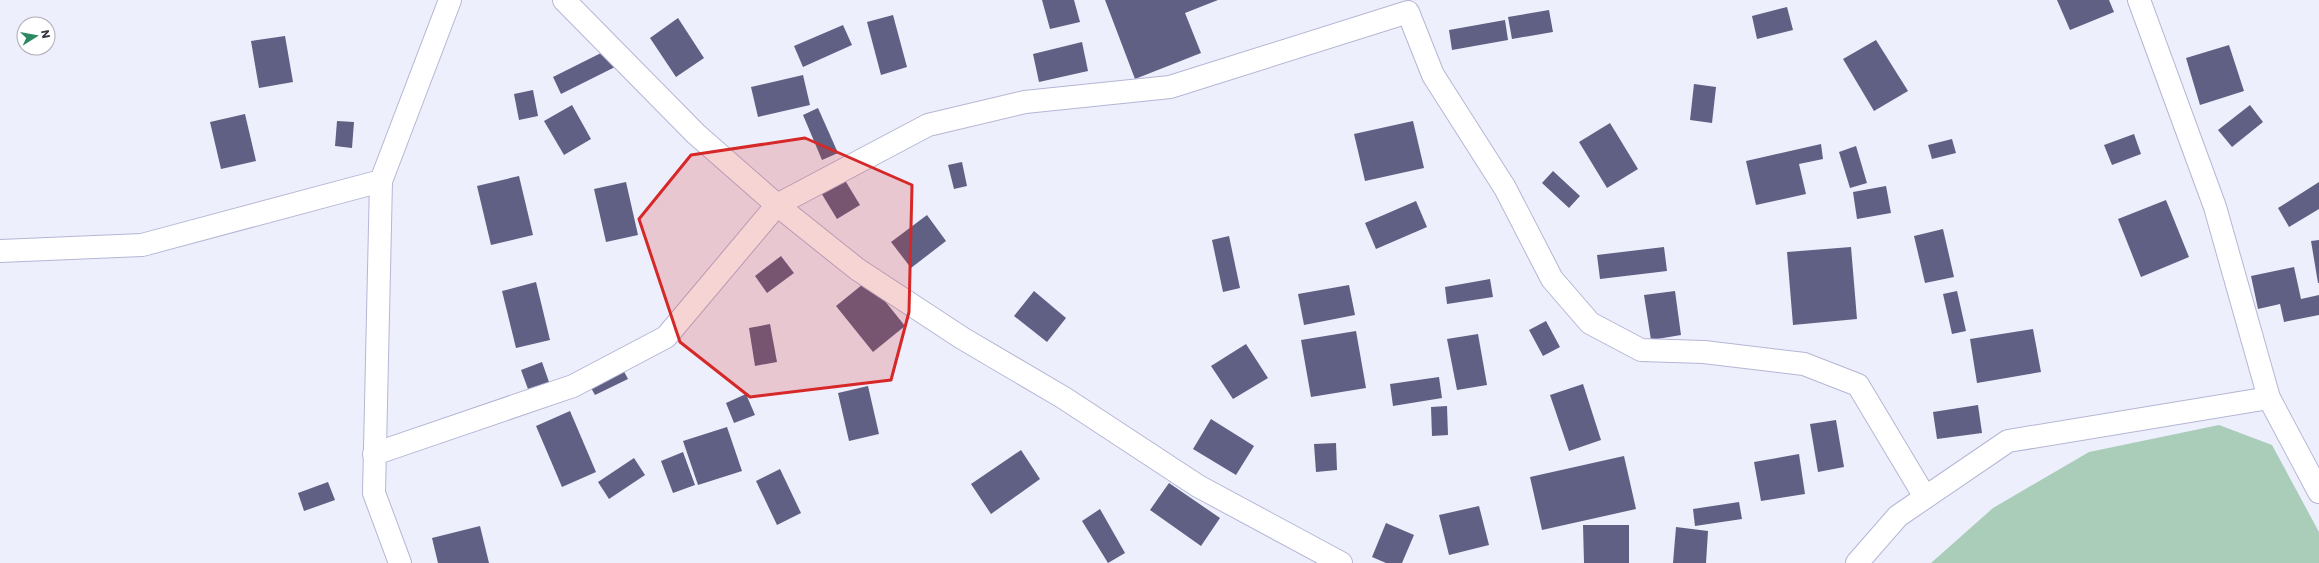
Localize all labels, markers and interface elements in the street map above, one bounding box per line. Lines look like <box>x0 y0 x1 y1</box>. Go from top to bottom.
north arrow <box>16 16 56 56</box>
text: N <box>37 29 54 40</box>

